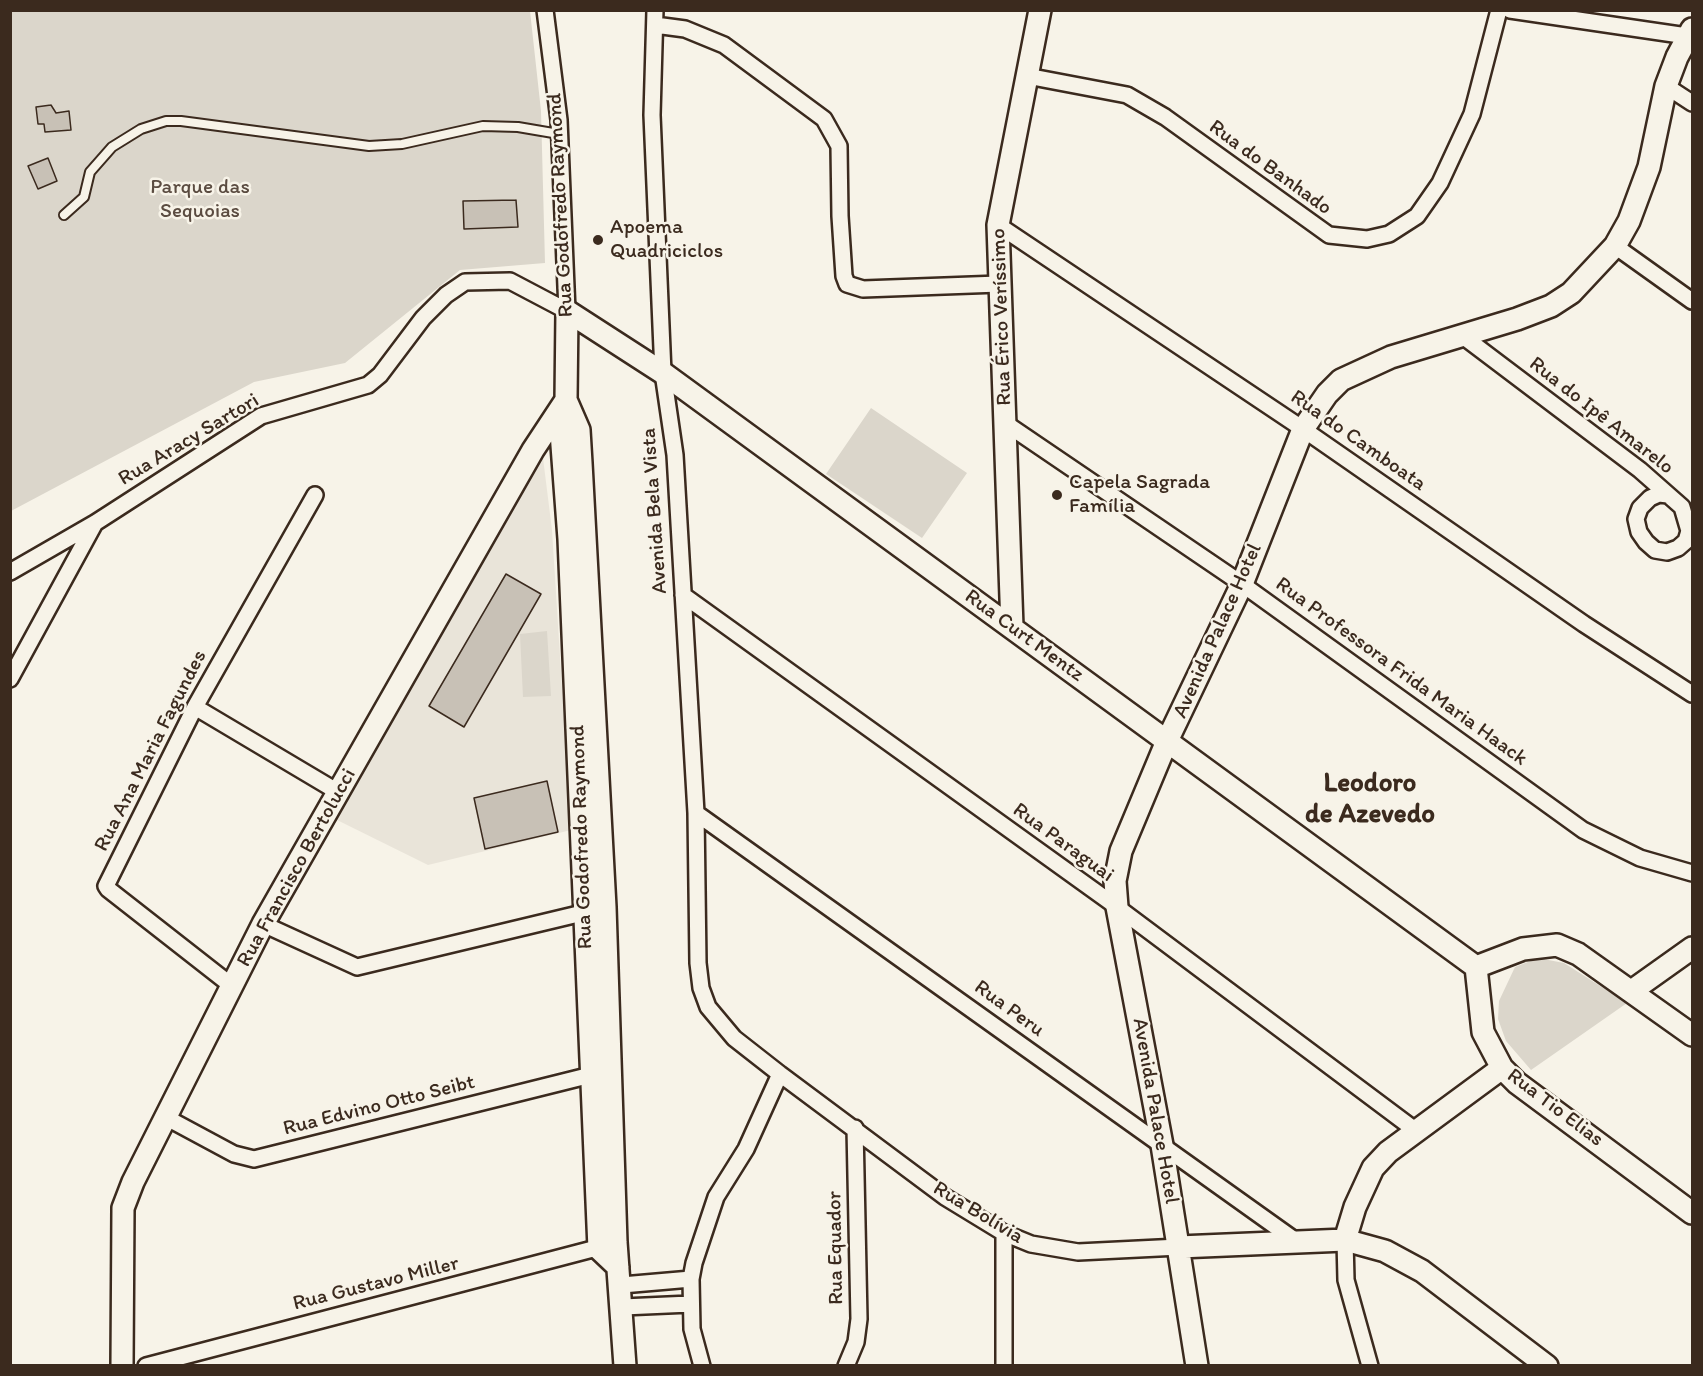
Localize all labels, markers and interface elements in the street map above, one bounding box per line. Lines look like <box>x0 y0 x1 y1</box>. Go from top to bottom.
street label: Rua Godofredo Raymond <box>543 92 579 318</box>
street label: Rua do Banhado <box>1204 115 1336 221</box>
park label: Parque das Sequoias <box>150 175 250 225</box>
place label: Apoema Quadriciclos <box>610 215 723 265</box>
street label: Rua Érico Veríssimo <box>986 228 1018 406</box>
marker: Apoema Quadriciclos <box>591 233 605 247</box>
street label: Rua do Ipê Amarelo <box>1524 352 1678 480</box>
street label: Rua do Camboata <box>1285 385 1431 497</box>
street label: Rua Aracy Sartori <box>114 388 264 492</box>
street label: Avenida Bela Vista <box>637 427 673 595</box>
place label: Capela Sagrada Família <box>1069 470 1210 520</box>
marker: Capela Sagrada Família <box>1050 488 1064 502</box>
street label: Avenida Palace Hotel <box>1168 540 1268 722</box>
street label: Rua Professora Frida Maria Haack <box>1270 572 1532 772</box>
street label: Rua Curt Mentz <box>959 584 1089 688</box>
street label: Rua Ana Maria Fagundes <box>89 646 213 856</box>
street label: Rua Godofredo Raymond <box>565 724 599 950</box>
street label: Rua Francisco Bertolucci <box>232 764 362 972</box>
district label: Leodoro de Azevedo <box>1305 768 1435 831</box>
street label: Rua Paraguai <box>1007 798 1119 888</box>
street label: Rua Peru <box>969 975 1049 1043</box>
street label: Avenida Palace Hotel <box>1126 1016 1184 1206</box>
street label: Rua Tio Elias <box>1502 1063 1608 1153</box>
street label: Rua Edvino Otto Seibt <box>281 1070 477 1142</box>
street label: Rua Bolívia <box>928 1176 1028 1250</box>
street label: Rua Equador <box>822 1191 850 1305</box>
street label: Rua Gustavo Miller <box>290 1251 462 1317</box>

